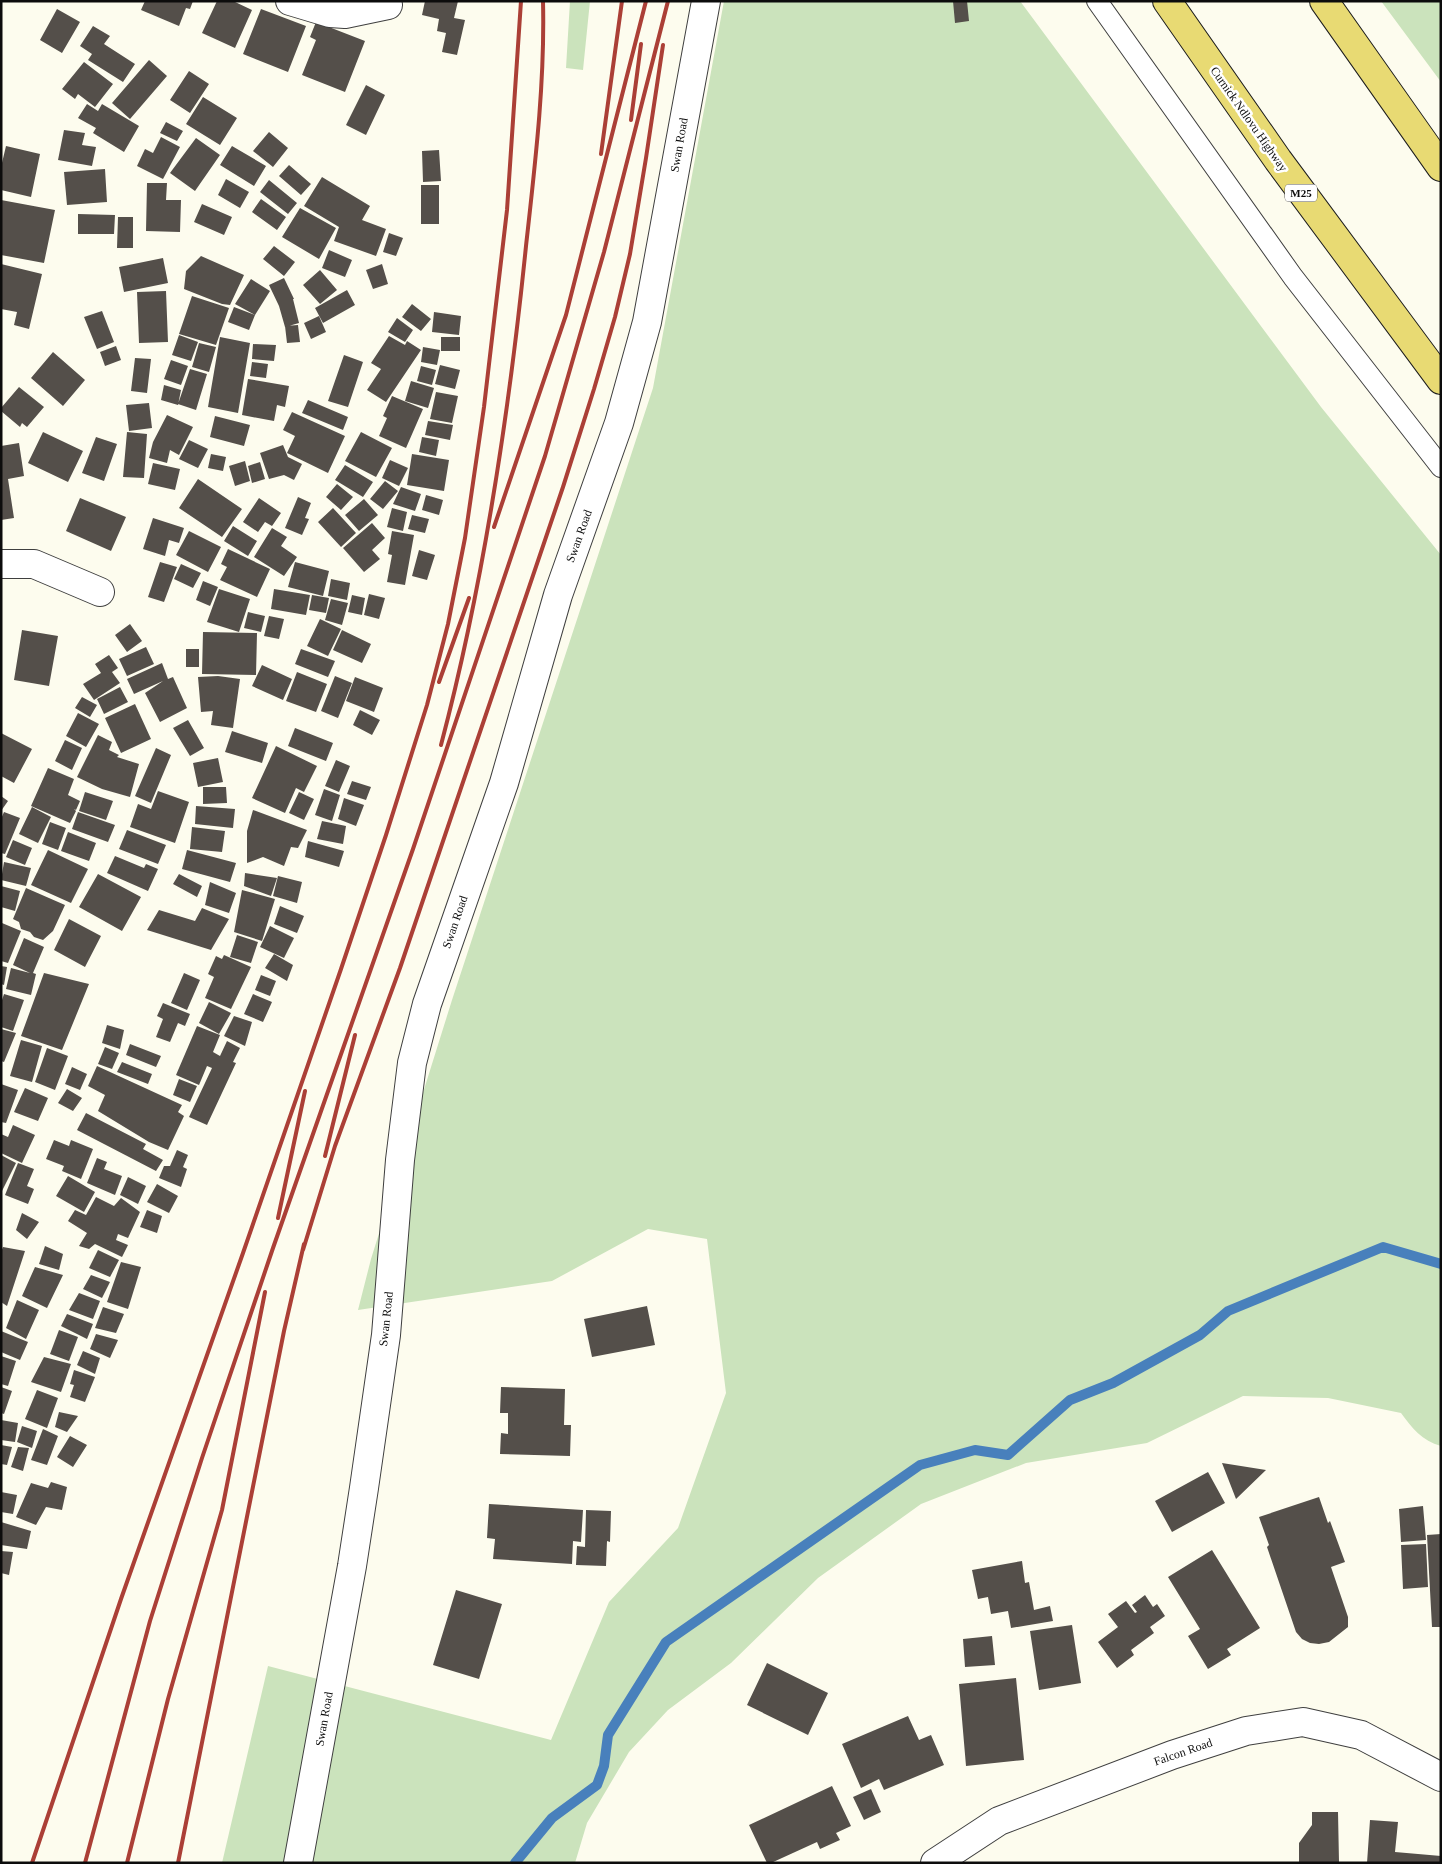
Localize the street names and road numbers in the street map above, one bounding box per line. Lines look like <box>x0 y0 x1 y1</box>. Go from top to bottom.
street label: Curnick Ndlovu Highway <box>1208 64 1290 174</box>
street label: Swan Road <box>667 117 691 173</box>
road number: M25 <box>1285 184 1317 202</box>
street label: Swan Road <box>563 508 595 564</box>
street label: Swan Road <box>439 894 471 950</box>
street label: Swan Road <box>376 1291 396 1347</box>
street label: Swan Road <box>312 1691 336 1747</box>
street label: Falcon Road <box>1152 1735 1214 1769</box>

